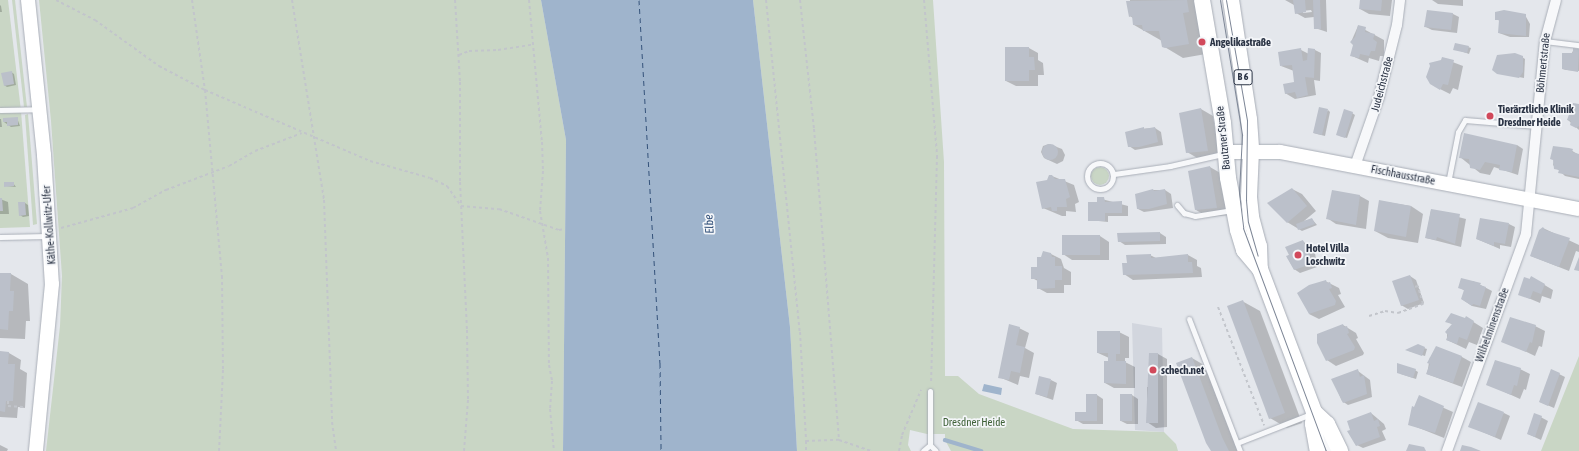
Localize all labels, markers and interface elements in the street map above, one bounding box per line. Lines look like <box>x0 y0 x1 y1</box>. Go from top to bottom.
street label: Böhmertstraße <box>1533 32 1553 94</box>
place label: Angelikastraße <box>1210 35 1271 49</box>
marker: Angelikastraße <box>1197 37 1207 47</box>
street label: Judeichstraße <box>1368 55 1396 113</box>
road number: B 6 <box>1233 69 1253 85</box>
place label: Tierärztliche Klinik Dresdner Heide <box>1498 103 1574 129</box>
street label: Bautzner Straße <box>1213 106 1233 170</box>
marker: Tierärztliche Klinik Dresdner Heide <box>1485 111 1495 121</box>
street label: Fischhausstraße <box>1370 162 1436 188</box>
street label: Käthe-Kollwitz-Ufer <box>40 185 58 265</box>
water label: Elbe <box>702 214 718 234</box>
place label: Hotel Villa Loschwitz <box>1306 242 1349 268</box>
marker: Hotel Villa Loschwitz <box>1293 250 1303 260</box>
street label: Wilhelminenstraße <box>1472 286 1512 364</box>
place label: schech.net <box>1161 363 1204 377</box>
marker: schech.net <box>1148 365 1158 375</box>
park label: Dresdner Heide <box>943 415 1005 429</box>

